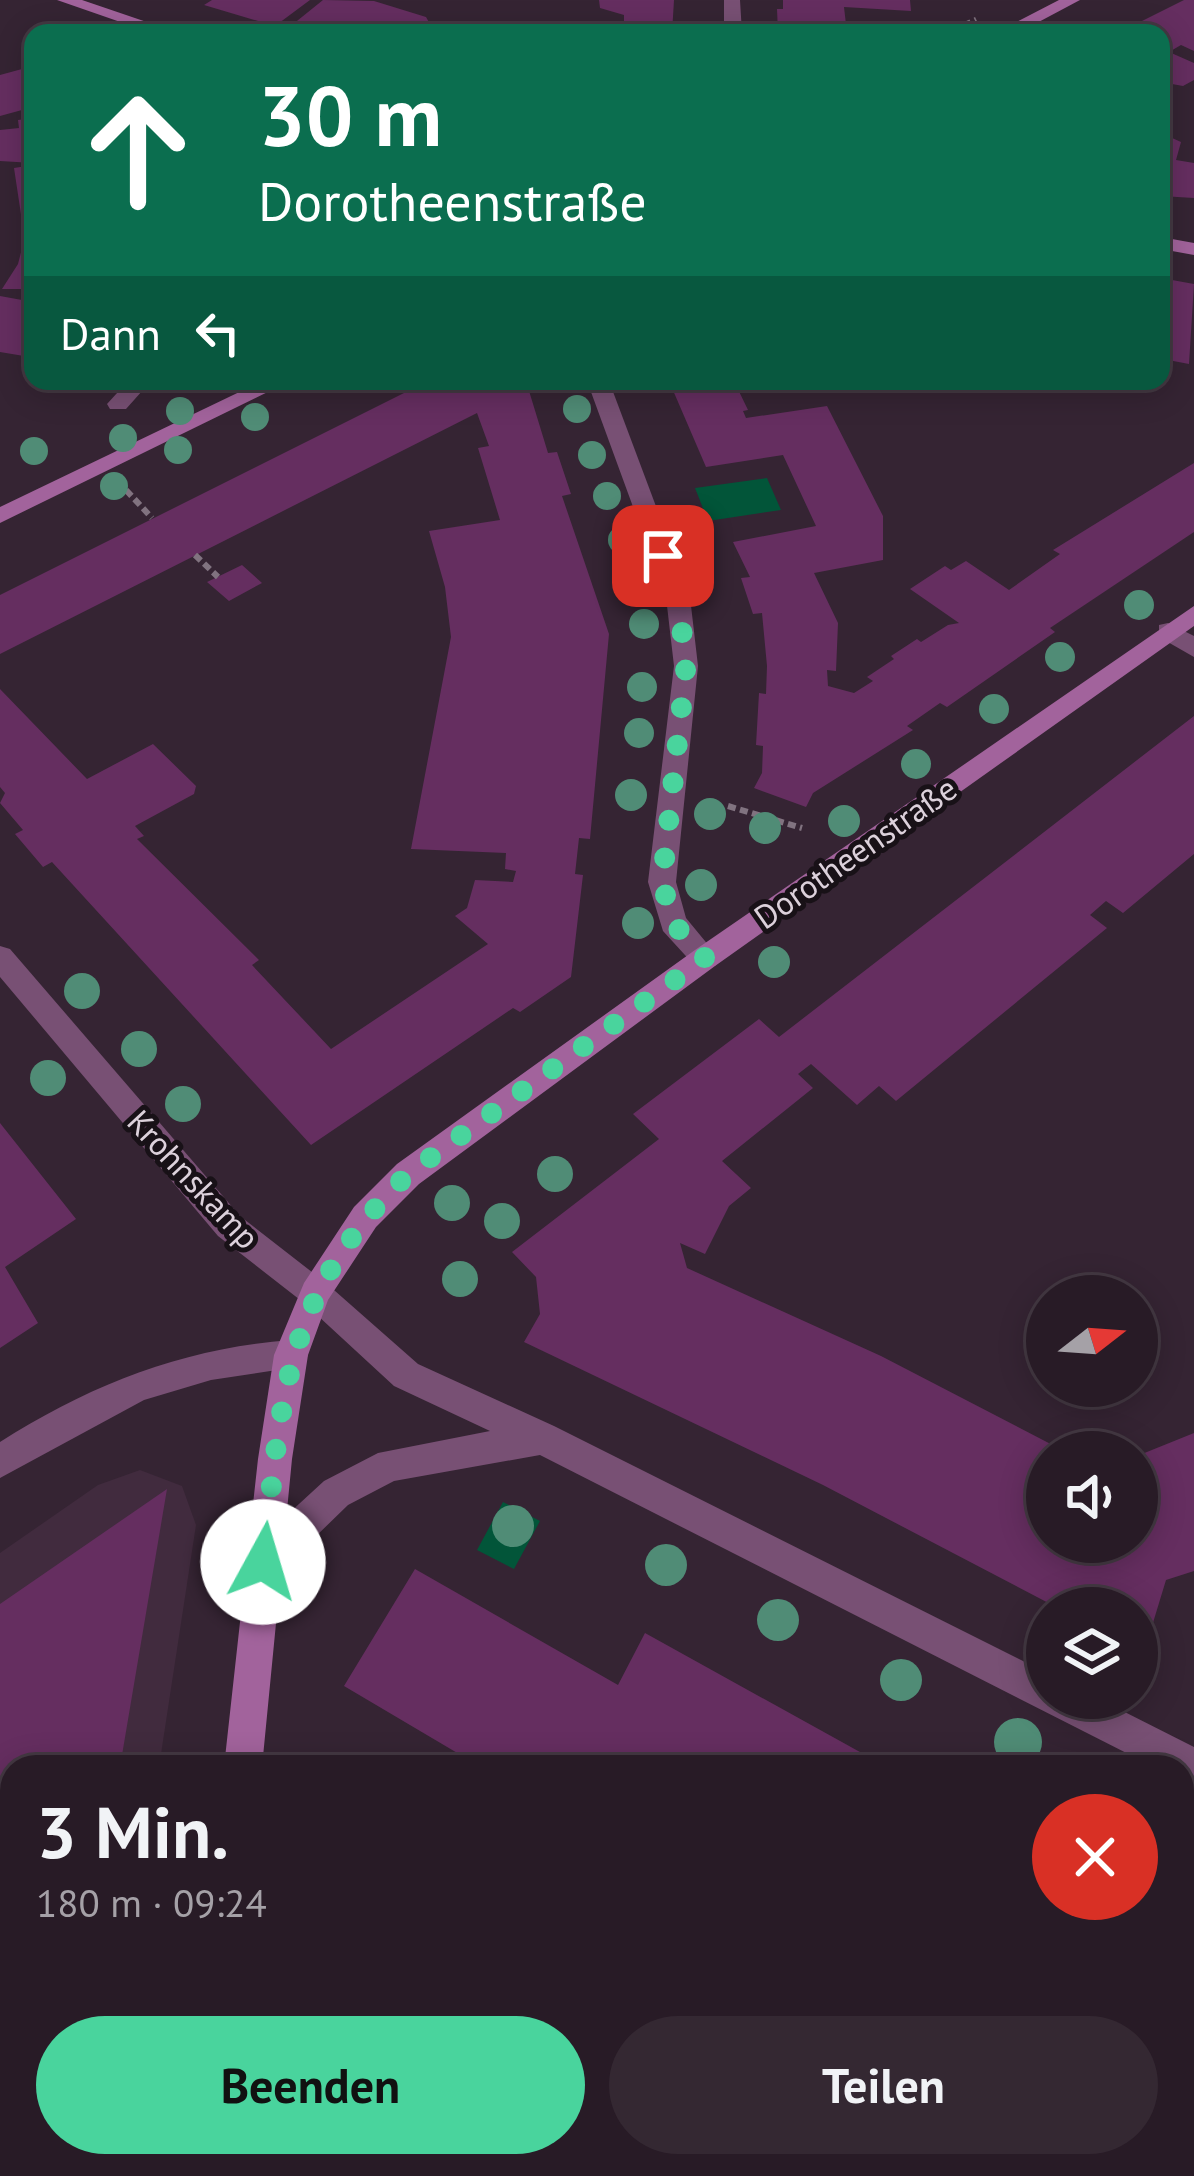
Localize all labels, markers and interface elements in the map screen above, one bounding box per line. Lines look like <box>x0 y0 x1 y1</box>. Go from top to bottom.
text: 30 m <box>258 60 442 169</box>
icon: ahead <box>60 72 216 228</box>
text: Dorotheenstraße <box>258 166 647 236</box>
icon: left <box>185 300 251 366</box>
text: Dann <box>60 304 161 362</box>
pin <box>612 505 714 607</box>
icon: arrive <box>630 523 696 589</box>
street label: Dorotheenstraße <box>745 766 965 938</box>
street label: Krohnskamp <box>119 1100 269 1258</box>
north arrow <box>1026 1275 1158 1407</box>
map controls <box>1026 1275 1158 1719</box>
button: sound <box>1026 1431 1158 1563</box>
position arrow <box>200 1499 326 1625</box>
button: layers <box>1026 1587 1158 1719</box>
text: 3 Min. <box>36 1785 229 1878</box>
button: close <box>1032 1794 1158 1920</box>
text: 180 m · 09:24 <box>36 1877 267 1928</box>
button: Beenden <box>36 2016 585 2154</box>
button: Teilen <box>609 2016 1158 2154</box>

